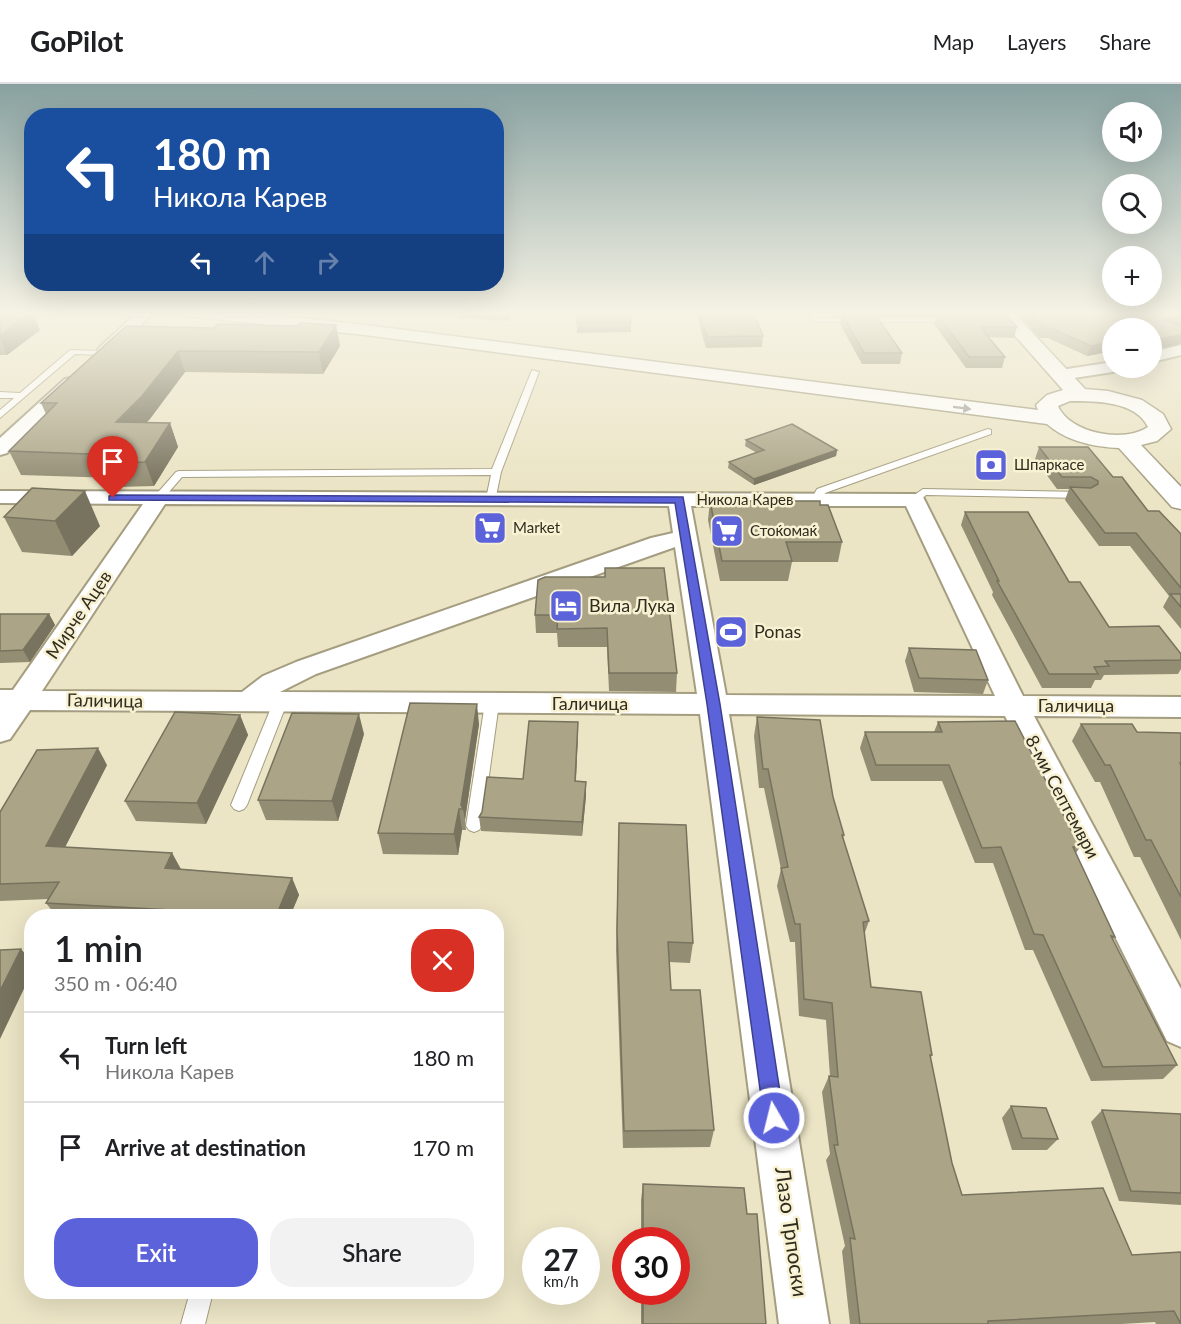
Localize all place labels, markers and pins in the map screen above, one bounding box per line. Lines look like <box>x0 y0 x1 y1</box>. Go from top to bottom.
pin <box>87 436 138 498</box>
bank icon: Шпаркасе <box>973 447 1009 483</box>
place label: Шпаркасе <box>1014 455 1085 473</box>
supermarket icon: Market <box>472 510 508 546</box>
supermarket icon: Стоќомаќ <box>709 513 745 549</box>
place label: Market <box>513 518 561 536</box>
place label: Стоќомаќ <box>750 521 817 539</box>
hotel icon: Вила Лука <box>548 588 584 624</box>
place label: Вила Лука <box>589 594 675 616</box>
sports icon: Ponas <box>713 614 749 650</box>
place label: Ponas <box>754 620 802 642</box>

